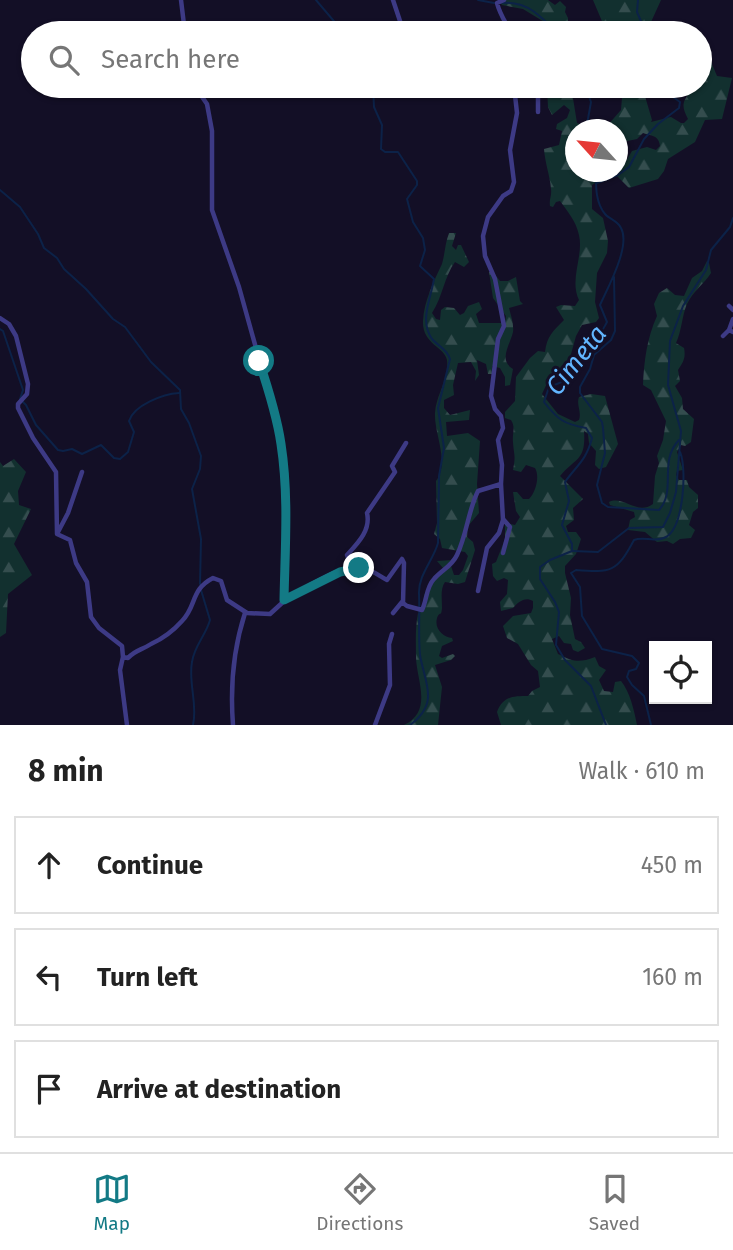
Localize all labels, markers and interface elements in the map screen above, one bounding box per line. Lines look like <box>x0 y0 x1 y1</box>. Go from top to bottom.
search box <box>21 21 712 98</box>
icon: search <box>45 41 83 79</box>
text: Search here <box>101 44 240 75</box>
north arrow <box>565 119 628 182</box>
water label: Cimeta <box>539 319 613 402</box>
route start <box>243 345 274 376</box>
route end <box>343 552 374 583</box>
map controls <box>649 641 712 704</box>
button: locate <box>649 641 712 704</box>
text: 8 min <box>28 753 104 789</box>
text: Walk · 610 m <box>578 757 705 785</box>
icon: ahead <box>30 846 68 884</box>
text: Continue <box>97 850 203 881</box>
text: 450 m <box>641 851 703 879</box>
icon: left <box>30 958 68 996</box>
text: Turn left <box>97 962 198 993</box>
text: 160 m <box>642 963 703 991</box>
icon: arrive <box>30 1070 68 1108</box>
text: Arrive at destination <box>97 1074 341 1105</box>
tab: Map <box>93 1170 131 1235</box>
tab: Directions <box>316 1170 403 1235</box>
tab: Saved <box>589 1170 640 1235</box>

